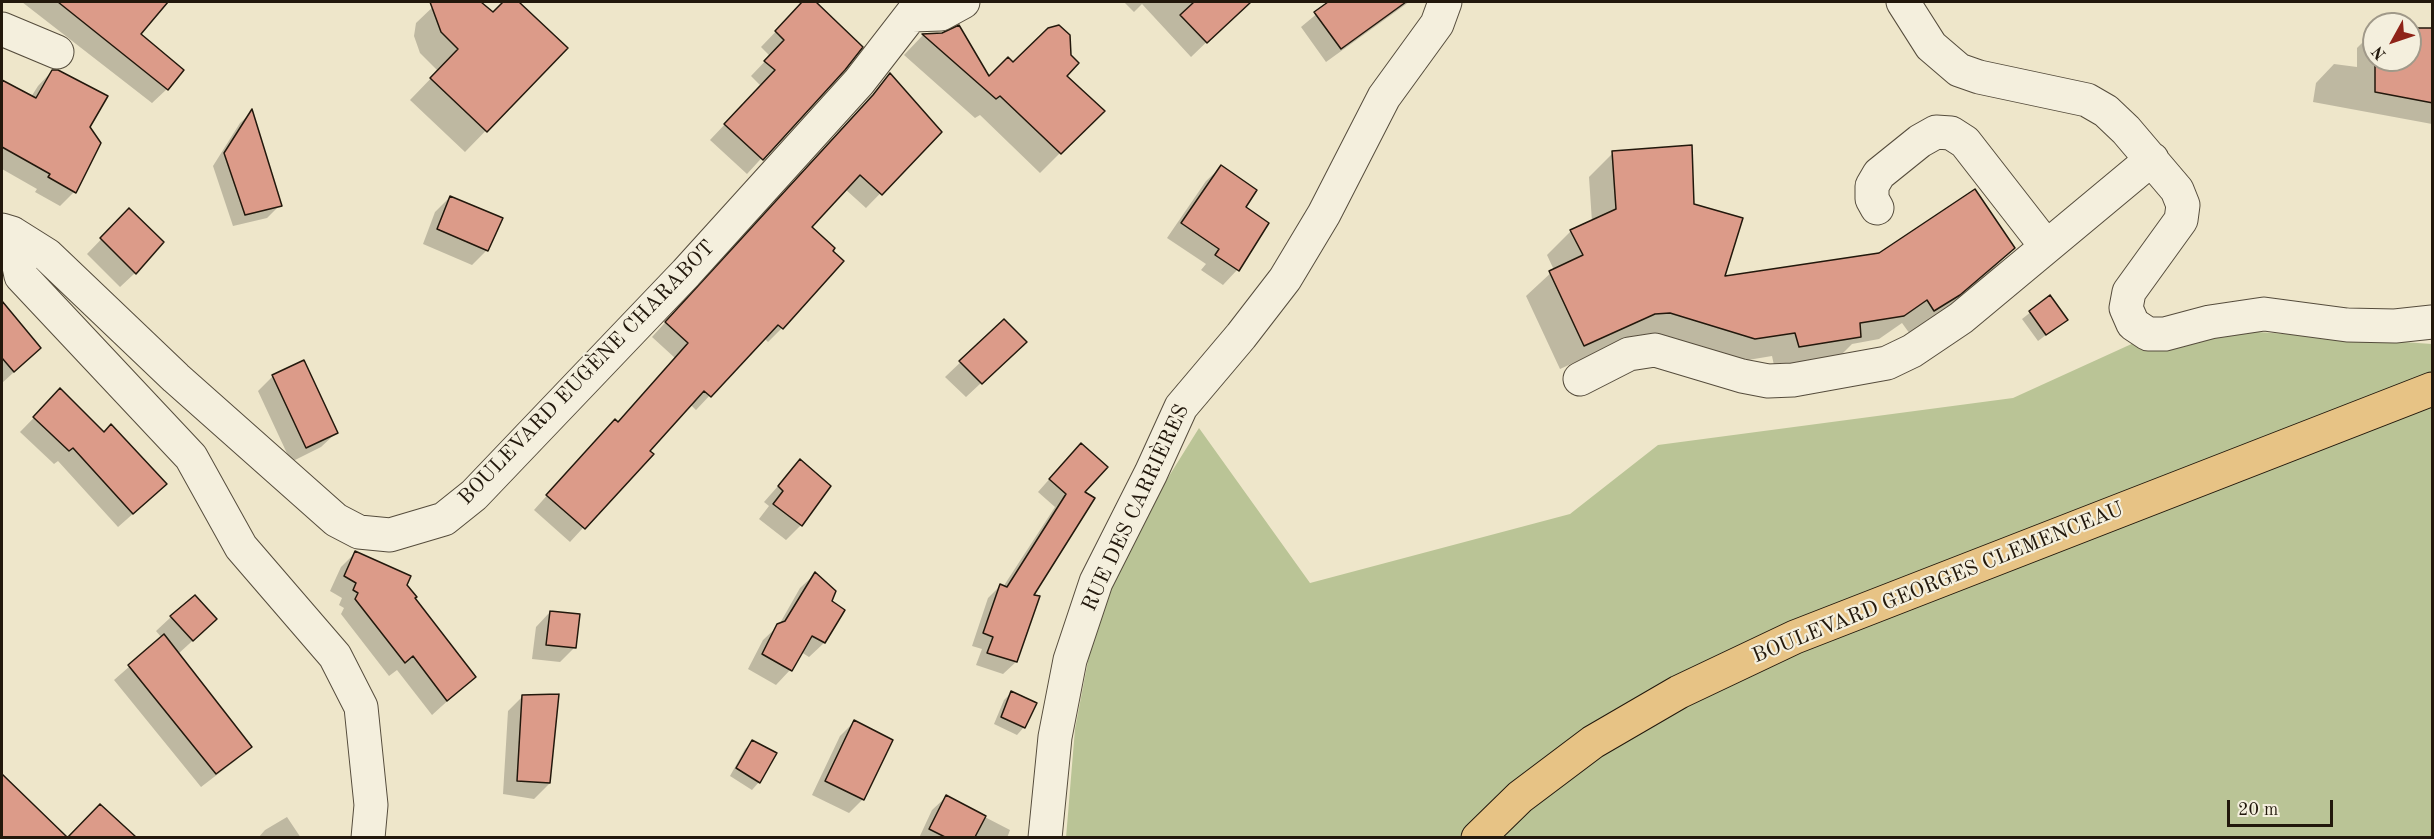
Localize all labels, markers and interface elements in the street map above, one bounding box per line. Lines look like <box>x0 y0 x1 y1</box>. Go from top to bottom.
north arrow <box>2362 12 2422 72</box>
text: N <box>2370 42 2390 62</box>
street label: BOULEVARD EUGÈNE CHARABOT <box>453 235 721 511</box>
street label: RUE DES CARRIÈRES <box>1077 401 1195 615</box>
street label: BOULEVARD GEORGES CLEMENCEAU <box>1749 497 2127 669</box>
scale bar <box>2230 788 2336 826</box>
text: 20 m <box>2238 801 2278 819</box>

